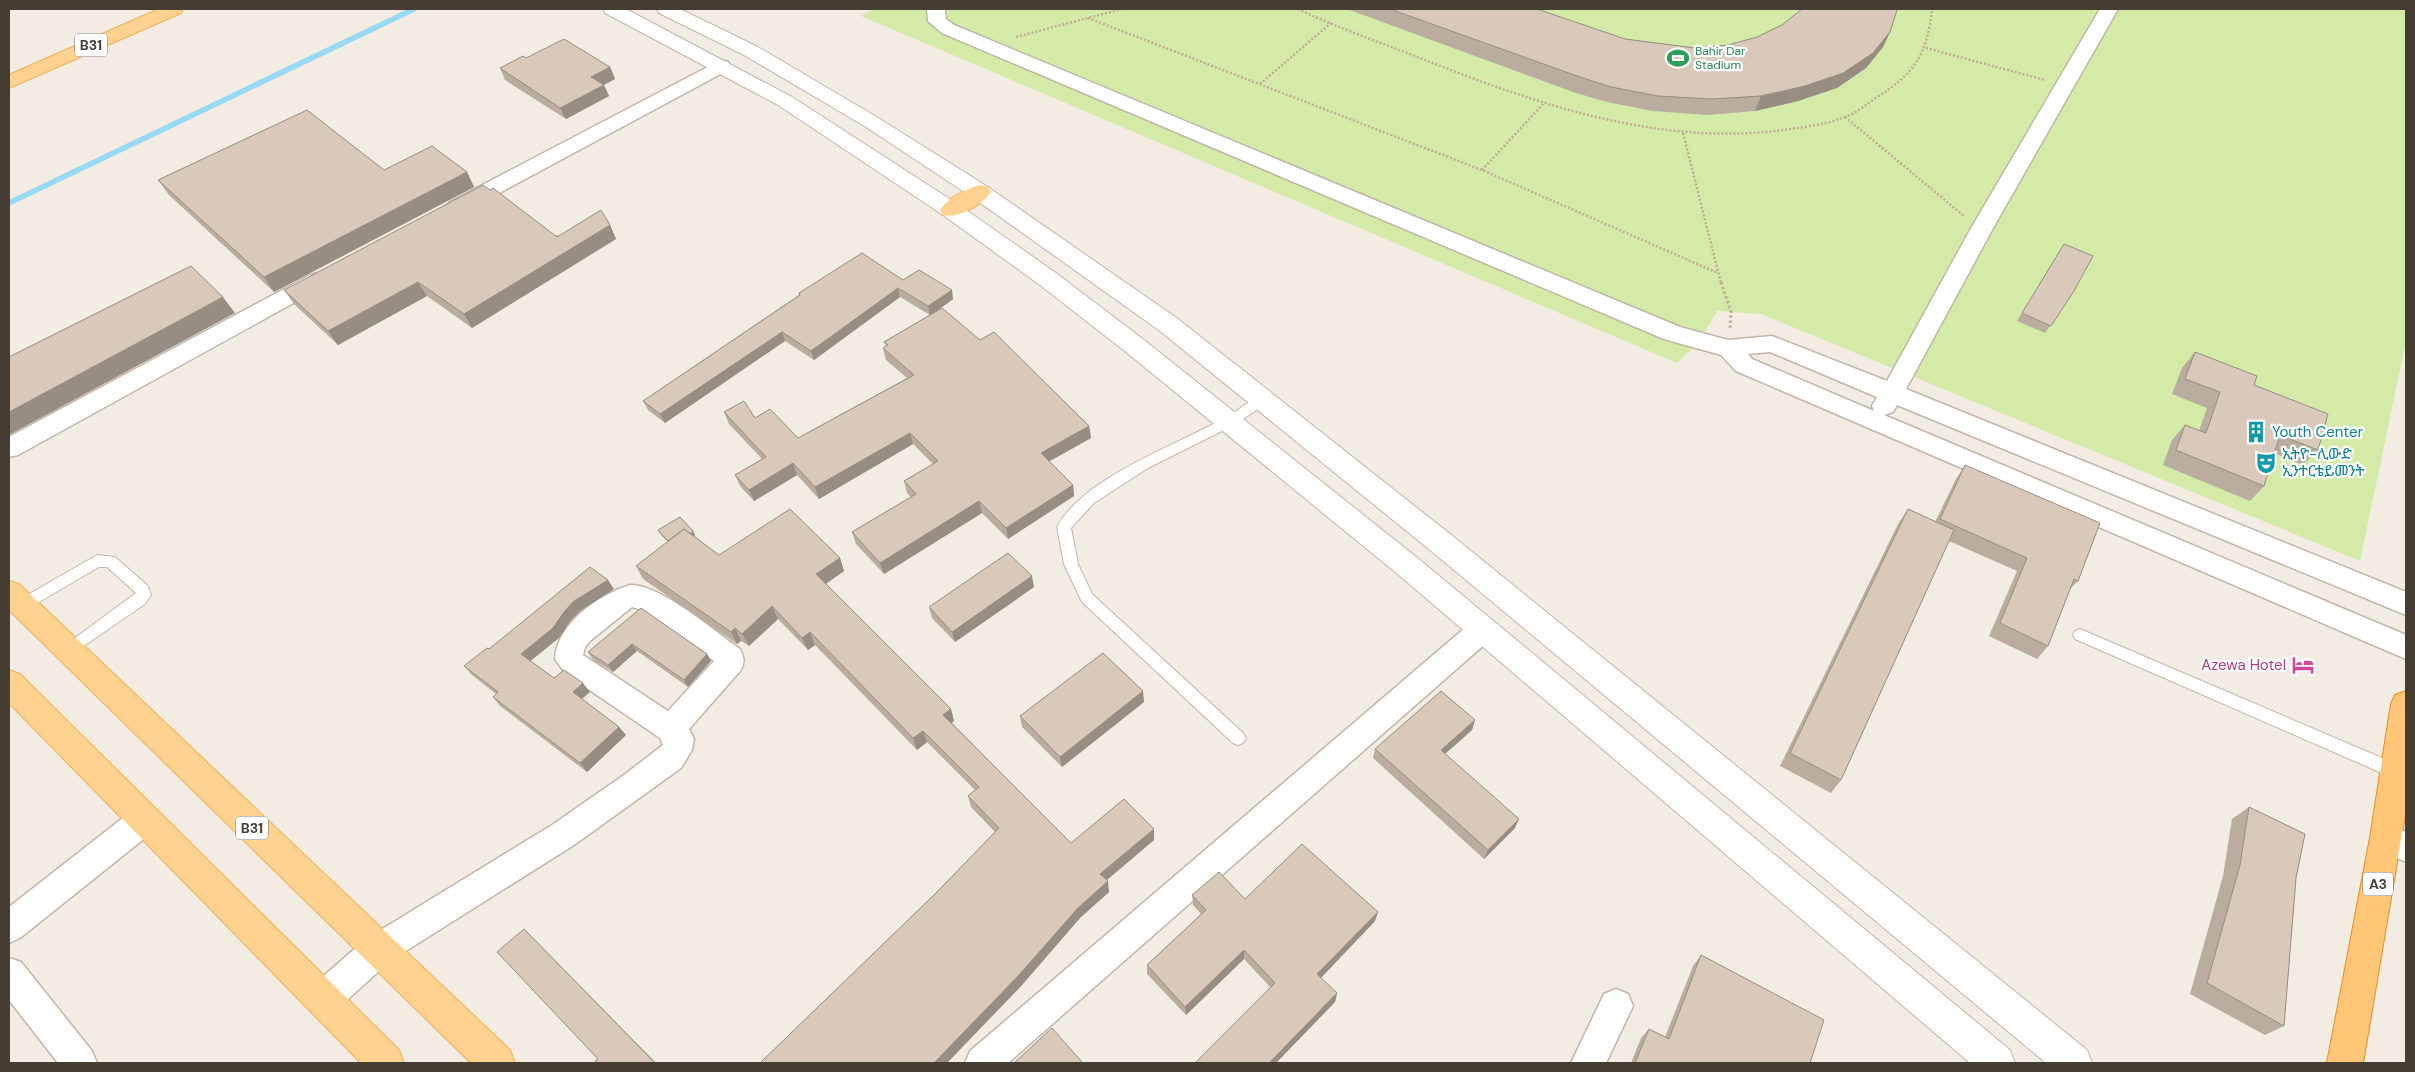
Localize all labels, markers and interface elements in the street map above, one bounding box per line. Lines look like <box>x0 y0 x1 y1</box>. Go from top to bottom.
road number: B31 <box>75 34 107 56</box>
place label: Bahir Dar Stadium <box>1695 43 1746 73</box>
sports icon: Bahir Dar Stadium <box>1665 45 1691 71</box>
building icon: Youth Center <box>2243 419 2269 445</box>
place label: Youth Center <box>2272 422 2363 442</box>
place label: ኢትዮ-ሊውድ ኢንተርቴይመንት <box>2282 444 2364 481</box>
theatre icon: ኢትዮ-ሊውድ ኢንተርቴይመንት <box>2253 450 2279 476</box>
hotel icon: Azewa Hotel <box>2290 652 2316 678</box>
place label: Azewa Hotel <box>2201 655 2286 675</box>
road number: B31 <box>236 816 268 840</box>
road number: A3 <box>2363 872 2393 896</box>

